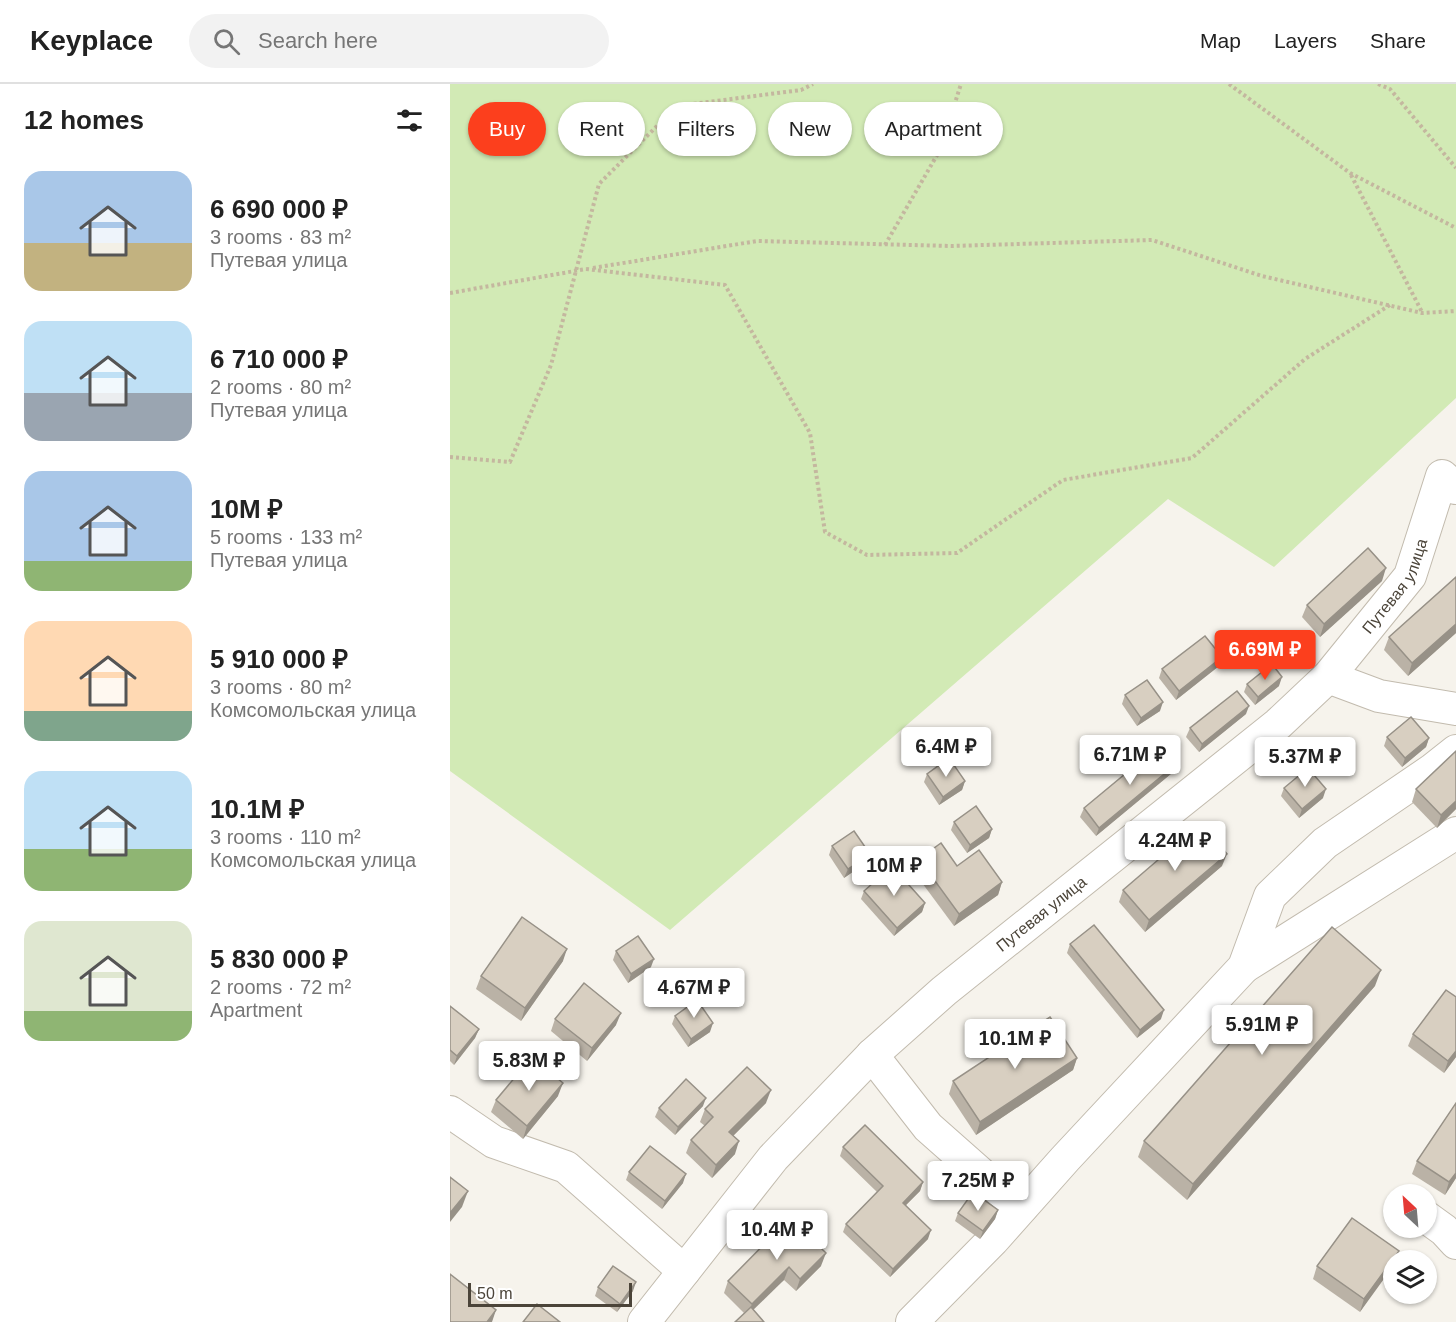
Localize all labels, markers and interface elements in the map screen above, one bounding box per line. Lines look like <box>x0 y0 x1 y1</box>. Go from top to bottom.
search box <box>189 14 609 68</box>
text: Keyplace <box>30 25 153 56</box>
icon: search <box>210 25 243 58</box>
text: Search here <box>258 28 378 53</box>
text: Map <box>1200 29 1241 52</box>
text: Layers <box>1274 29 1337 52</box>
text: Share <box>1370 29 1426 52</box>
chip: Buy <box>468 102 546 156</box>
chip: Rent <box>558 102 645 156</box>
chip: Filters <box>657 102 756 156</box>
chip: New <box>768 102 852 156</box>
chip: Apartment <box>864 102 1003 156</box>
icon: filters <box>393 104 426 137</box>
text: 12 homes <box>24 105 144 135</box>
text: 6 690 000 ₽ <box>210 194 348 224</box>
icon: home <box>72 195 144 267</box>
text: 3 rooms · 83 m² <box>210 226 351 248</box>
text: Путевая улица <box>210 249 347 271</box>
text: 6 710 000 ₽ <box>210 344 348 374</box>
icon: home <box>72 345 144 417</box>
text: 2 rooms · 80 m² <box>210 376 351 398</box>
text: Путевая улица <box>210 399 347 421</box>
text: 10M ₽ <box>210 494 283 524</box>
icon: home <box>72 495 144 567</box>
text: 5 rooms · 133 m² <box>210 526 362 548</box>
street label: Путевая улица <box>1359 537 1430 637</box>
text: Путевая улица <box>210 549 347 571</box>
pin: 6.69M ₽ <box>1210 630 1320 681</box>
text: 6.69M ₽ <box>1229 638 1301 660</box>
text: 5 910 000 ₽ <box>210 644 348 674</box>
icon: home <box>72 645 144 717</box>
text: 3 rooms · 80 m² <box>210 676 351 698</box>
text: Комсомольская улица <box>210 699 416 721</box>
pin: 6.4M ₽ <box>897 727 995 778</box>
text: 6.4M ₽ <box>915 735 977 757</box>
pin: 6.71M ₽ <box>1075 735 1185 786</box>
pin: 5.37M ₽ <box>1250 737 1360 788</box>
text: 6.71M ₽ <box>1094 743 1166 765</box>
text: 5.37M ₽ <box>1269 745 1341 767</box>
text: 10.1M ₽ <box>210 794 305 824</box>
icon: home <box>72 795 144 867</box>
pin: 4.24M ₽ <box>1120 821 1230 872</box>
text: 3 rooms · 110 m² <box>210 826 361 848</box>
text: 4.24M ₽ <box>1139 829 1211 851</box>
pin: 10M ₽ <box>852 846 936 897</box>
text: Комсомольская улица <box>210 849 416 871</box>
text: 10M ₽ <box>866 854 922 876</box>
street label: Путевая улица <box>993 873 1090 955</box>
text: 5 830 000 ₽ <box>210 944 348 974</box>
icon: home <box>72 945 144 1017</box>
pin: 4.67M ₽ <box>639 968 749 1019</box>
text: 2 rooms · 72 m² <box>210 976 351 998</box>
text: 4.67M ₽ <box>658 976 730 998</box>
text: Apartment <box>210 999 302 1021</box>
pin: 5.91M ₽ <box>1207 1005 1317 1056</box>
text: 5.91M ₽ <box>1226 1013 1298 1035</box>
pin: 10.1M ₽ <box>960 1019 1070 1070</box>
text: 10.1M ₽ <box>979 1027 1051 1049</box>
pin: 5.83M ₽ <box>474 1041 584 1092</box>
text: 5.83M ₽ <box>493 1049 565 1071</box>
pin: 7.25M ₽ <box>923 1161 1033 1212</box>
text: 7.25M ₽ <box>942 1169 1014 1191</box>
north arrow <box>1383 1184 1437 1238</box>
map controls <box>1383 1184 1437 1304</box>
pin: 10.4M ₽ <box>722 1210 832 1261</box>
text: 10.4M ₽ <box>741 1218 813 1240</box>
button: layers <box>1383 1250 1437 1304</box>
scale bar <box>468 1280 632 1308</box>
text: 50 m <box>477 1285 513 1302</box>

